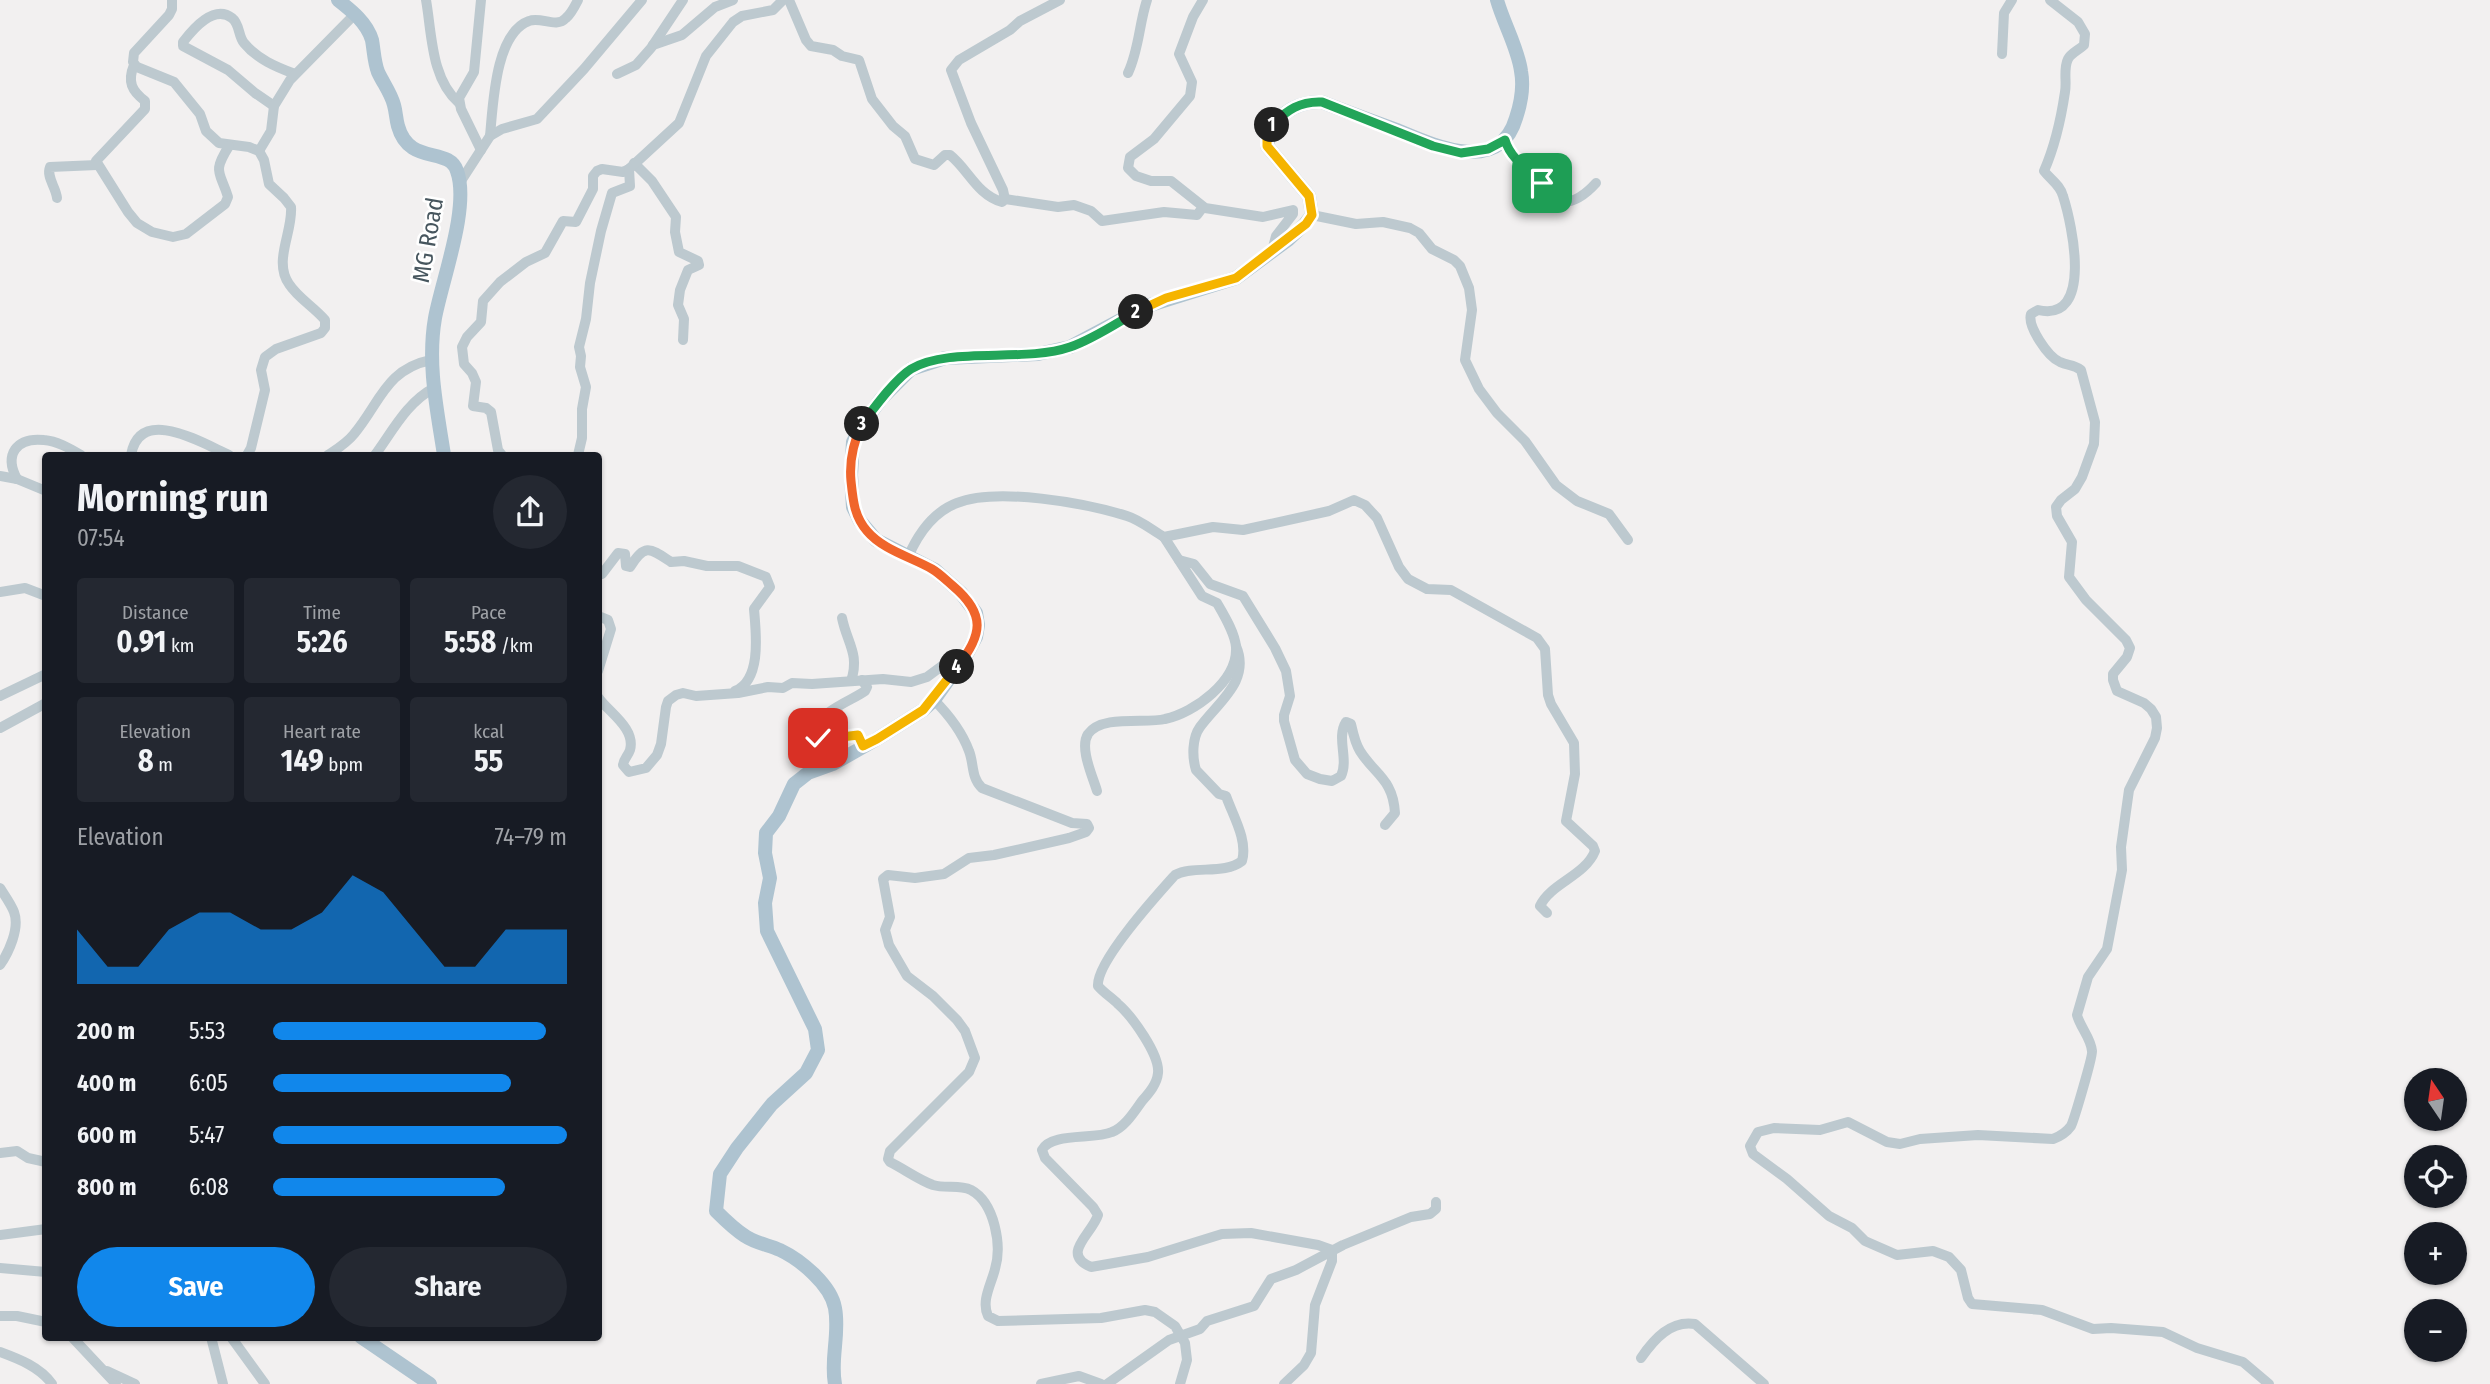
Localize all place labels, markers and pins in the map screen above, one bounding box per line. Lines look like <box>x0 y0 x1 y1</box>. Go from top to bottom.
pin: 1 <box>1254 108 1290 142</box>
pin <box>1512 153 1572 213</box>
pin: 2 <box>1118 294 1154 330</box>
pin: 3 <box>844 406 880 442</box>
pin: 4 <box>940 650 974 684</box>
pin <box>788 708 848 768</box>

